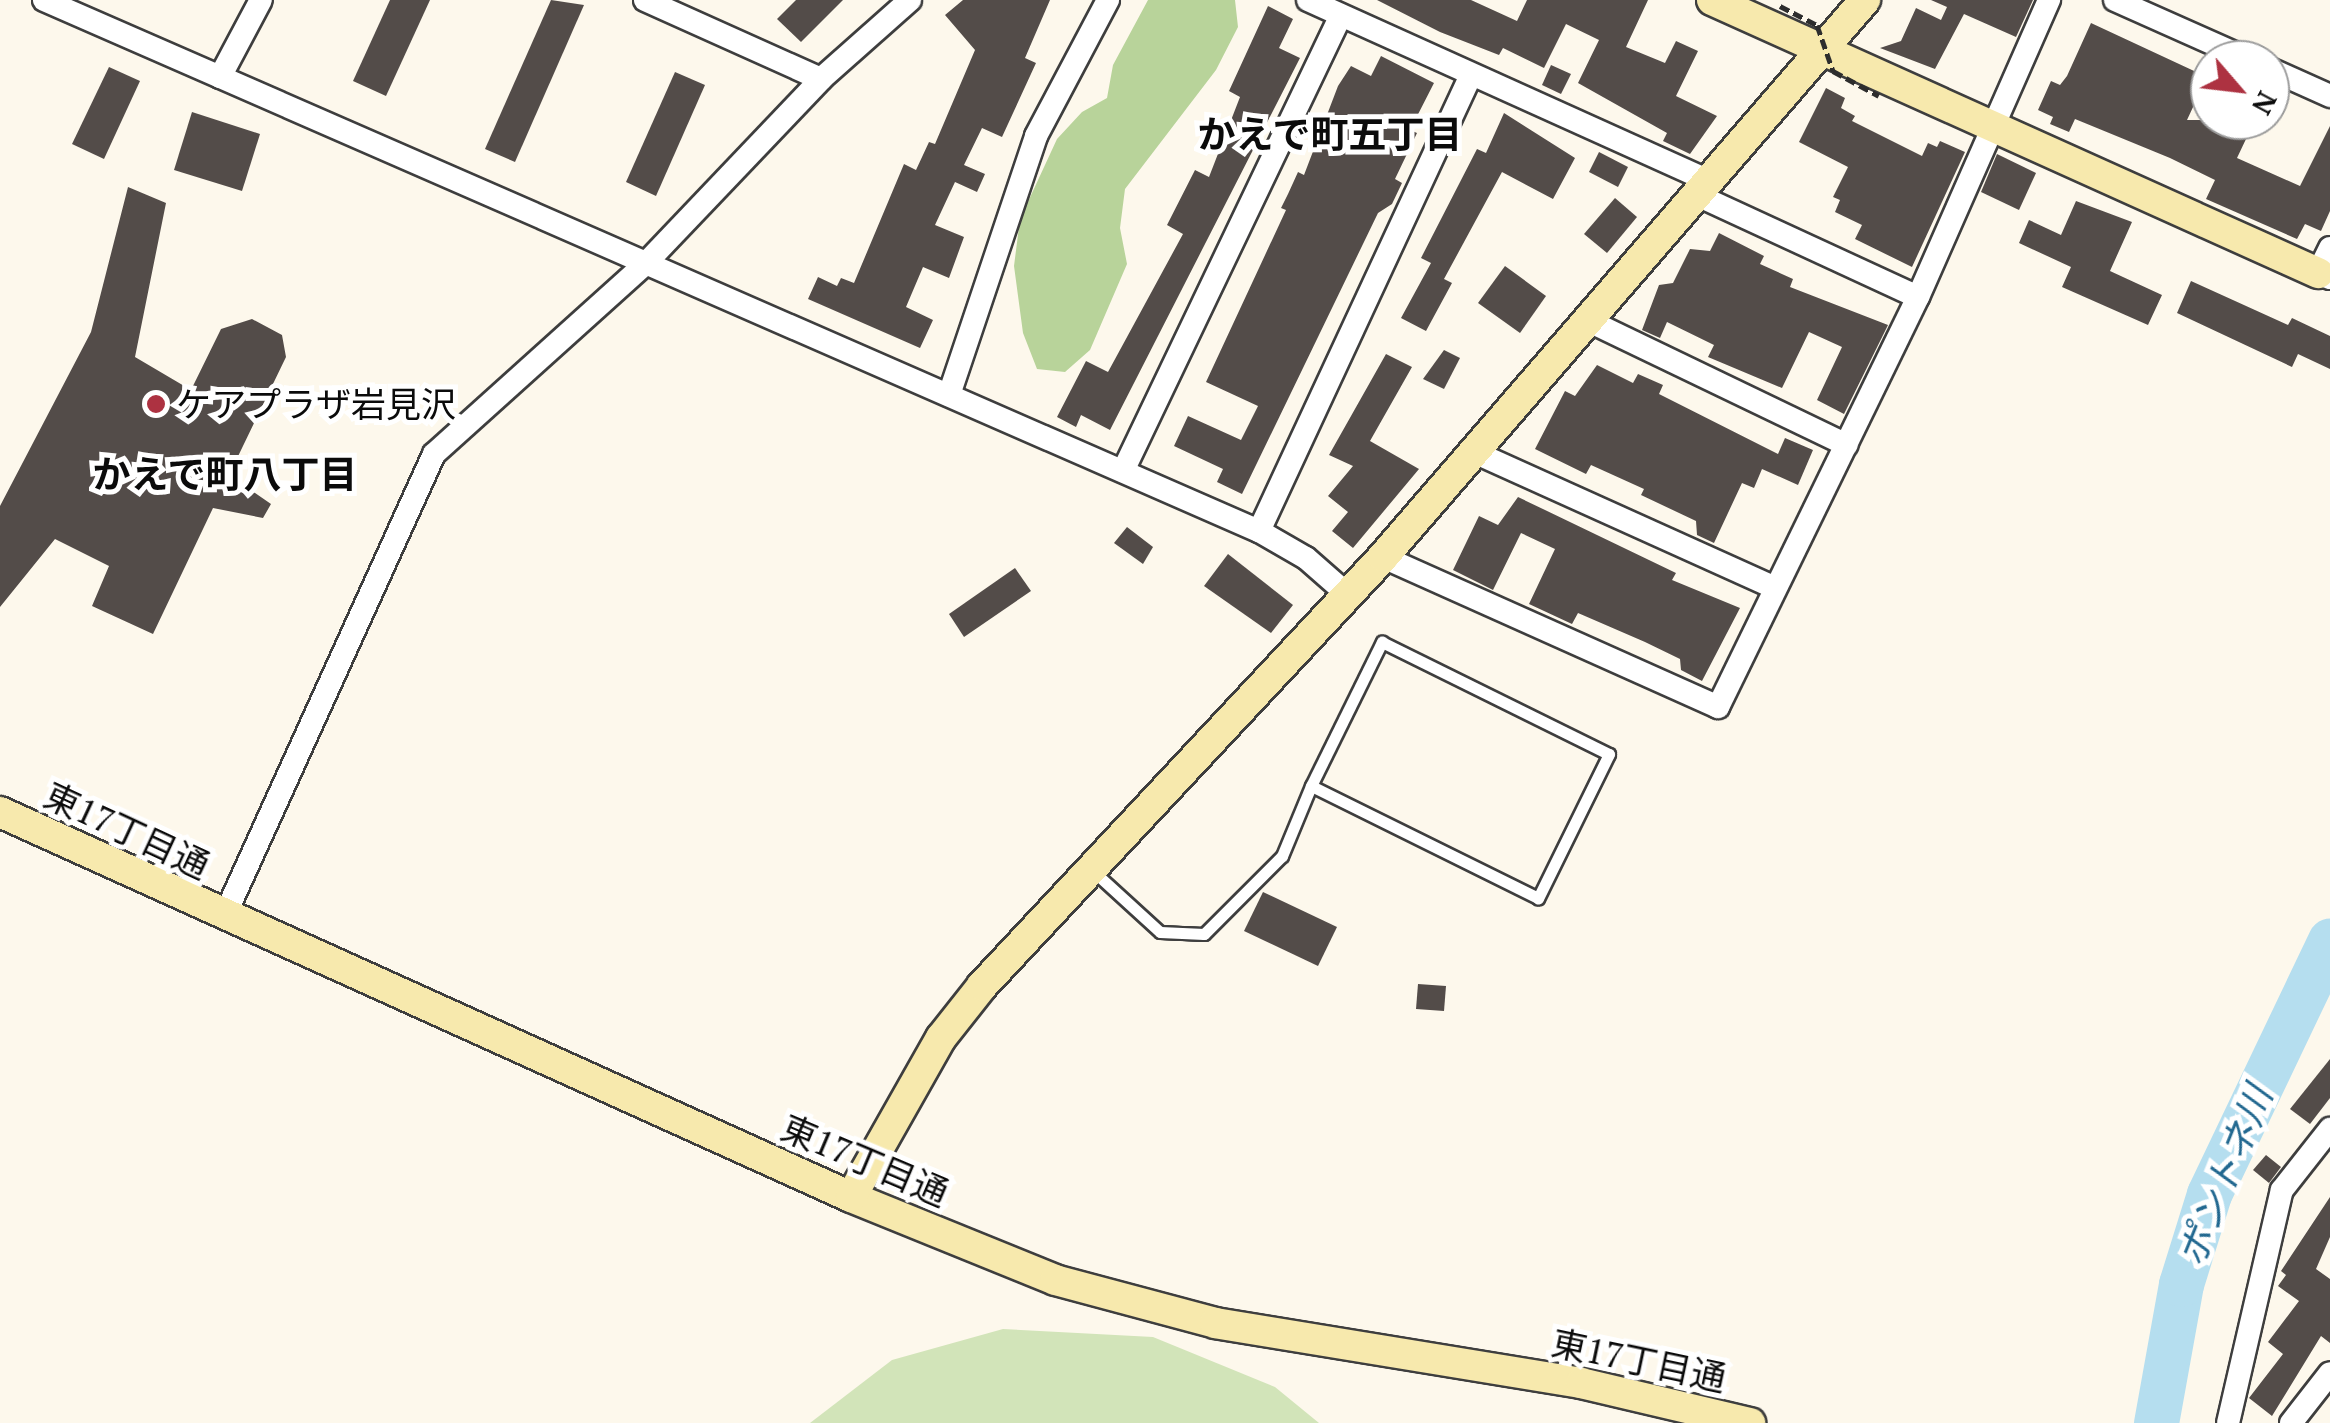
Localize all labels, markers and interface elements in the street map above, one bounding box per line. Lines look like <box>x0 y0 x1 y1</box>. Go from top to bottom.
north arrow <box>2190 40 2290 140</box>
text: N <box>2244 85 2286 121</box>
district label: かえで町五丁目 <box>1197 112 1463 158</box>
place label: ケアプラザ岩見沢 <box>176 383 456 425</box>
marker: ケアプラザ岩見沢 <box>145 393 167 415</box>
district label: かえで町八丁目 <box>92 452 358 498</box>
street label: 東17丁目通 <box>38 774 216 886</box>
water label: ポントネ川 <box>2168 1079 2282 1273</box>
street label: 東17丁目通 <box>775 1106 955 1214</box>
street label: 東17丁目通 <box>1548 1321 1730 1399</box>

